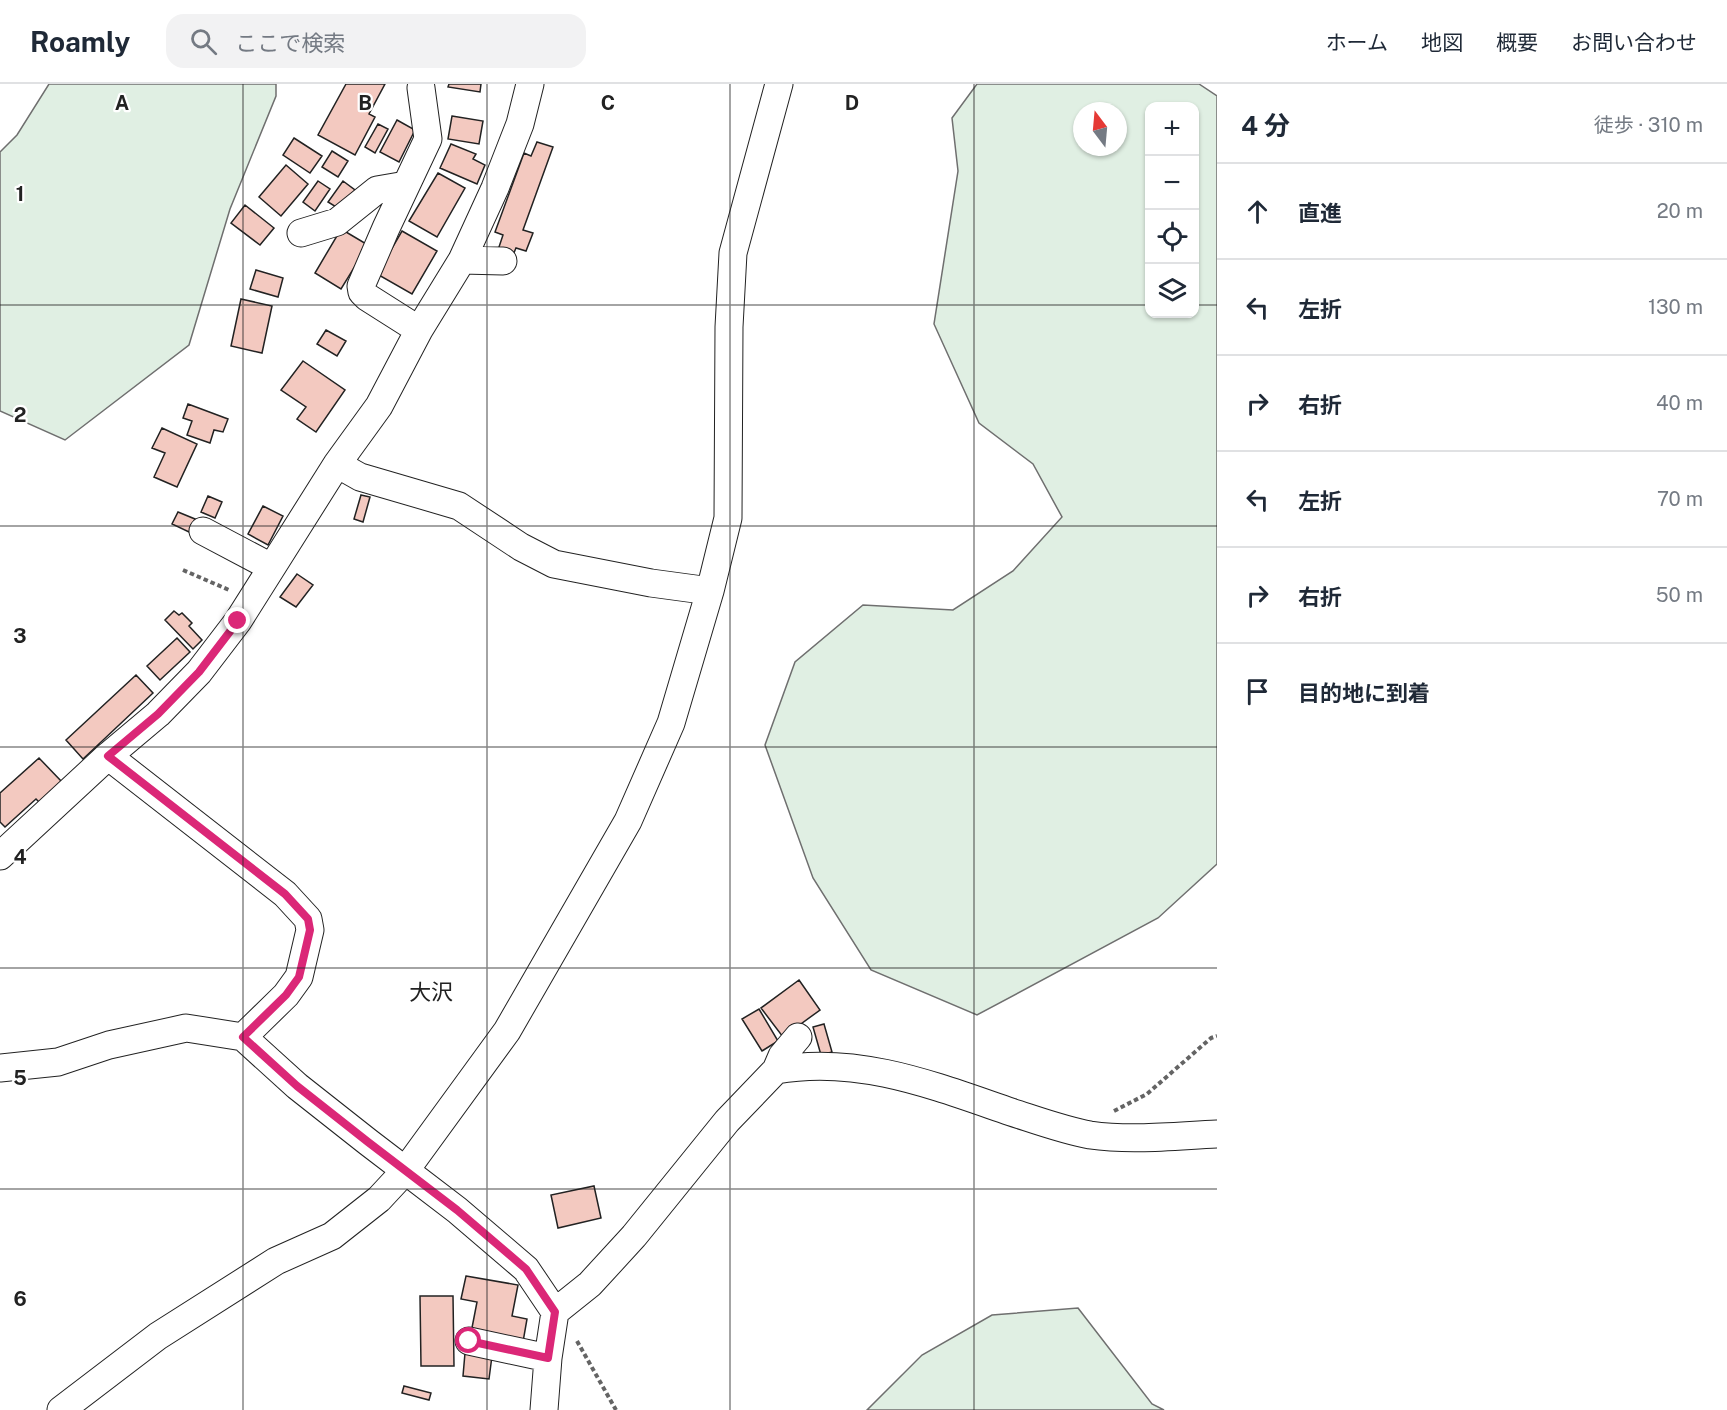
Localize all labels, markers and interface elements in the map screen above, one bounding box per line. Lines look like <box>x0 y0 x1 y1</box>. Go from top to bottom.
search box <box>166 14 586 68</box>
text: Roamly <box>30 25 130 58</box>
icon: search <box>187 25 220 58</box>
text: ここで検索 <box>235 30 345 56</box>
text: ホーム <box>1326 30 1388 55</box>
text: 地図 <box>1421 30 1463 55</box>
text: 概要 <box>1496 30 1538 55</box>
text: お問い合わせ <box>1571 30 1697 55</box>
text: A <box>115 91 129 115</box>
text: B <box>358 91 372 115</box>
text: C <box>601 91 615 115</box>
text: D <box>845 91 859 115</box>
north arrow <box>1073 102 1127 156</box>
map controls <box>1145 102 1199 318</box>
button: + <box>1145 102 1199 156</box>
text: 4 分 <box>1241 110 1290 141</box>
text: 徒歩 · 310 m <box>1594 113 1703 137</box>
button: − <box>1145 156 1199 210</box>
text: 1 <box>16 182 24 206</box>
icon: ahead <box>1241 195 1274 228</box>
text: 20 m <box>1657 199 1703 223</box>
text: 直進 <box>1298 200 1342 226</box>
button: locate <box>1145 210 1199 264</box>
button: layers <box>1145 264 1199 318</box>
icon: left <box>1241 291 1274 324</box>
text: 130 m <box>1648 295 1703 319</box>
text: 左折 <box>1298 296 1342 322</box>
icon: right <box>1241 387 1274 420</box>
text: 40 m <box>1656 391 1703 415</box>
text: 右折 <box>1298 392 1342 418</box>
text: 2 <box>14 403 26 427</box>
icon: left <box>1241 483 1274 516</box>
text: 70 m <box>1657 487 1703 511</box>
text: 左折 <box>1298 488 1342 514</box>
icon: right <box>1241 579 1274 612</box>
text: 50 m <box>1656 583 1703 607</box>
text: 右折 <box>1298 584 1342 610</box>
route end <box>224 607 250 633</box>
text: 3 <box>13 624 27 648</box>
icon: arrive <box>1241 675 1274 708</box>
text: 目的地に到着 <box>1298 680 1430 706</box>
text: 4 <box>13 845 27 869</box>
district label: 大沢 <box>409 979 453 1005</box>
text: 5 <box>13 1066 27 1090</box>
text: 6 <box>13 1287 27 1311</box>
route start <box>455 1327 481 1353</box>

